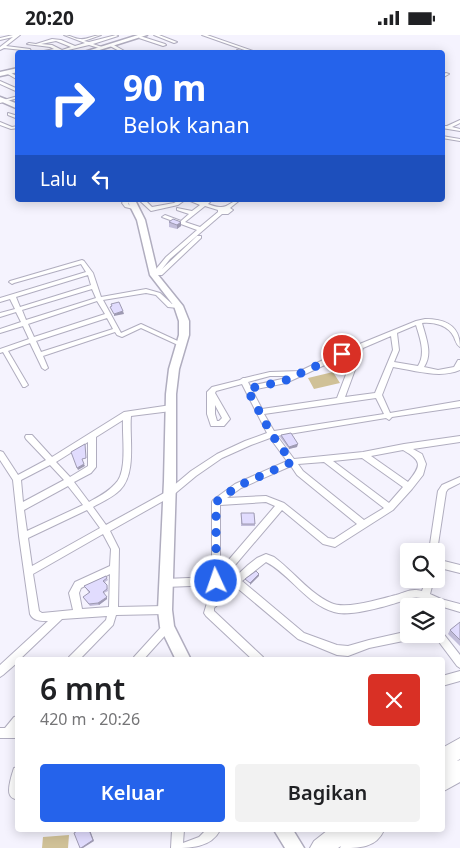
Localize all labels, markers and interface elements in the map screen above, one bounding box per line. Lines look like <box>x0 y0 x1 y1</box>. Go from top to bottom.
text: 20:20 <box>25 5 74 31</box>
text: 90 m <box>123 64 206 111</box>
icon: right <box>40 70 105 135</box>
text: Belok kanan <box>123 109 250 139</box>
icon: left <box>87 165 115 193</box>
text: Lalu <box>40 166 77 192</box>
pin <box>321 333 363 375</box>
icon: arrive <box>328 340 356 368</box>
map controls <box>400 543 445 643</box>
button: search <box>400 543 445 588</box>
position arrow <box>189 554 241 606</box>
button: layers <box>400 598 445 643</box>
text: 6 mnt <box>40 668 125 709</box>
button: close <box>368 674 420 726</box>
text: 420 m · 20:26 <box>40 708 140 730</box>
button: Keluar <box>40 764 225 822</box>
button: Bagikan <box>235 764 420 822</box>

